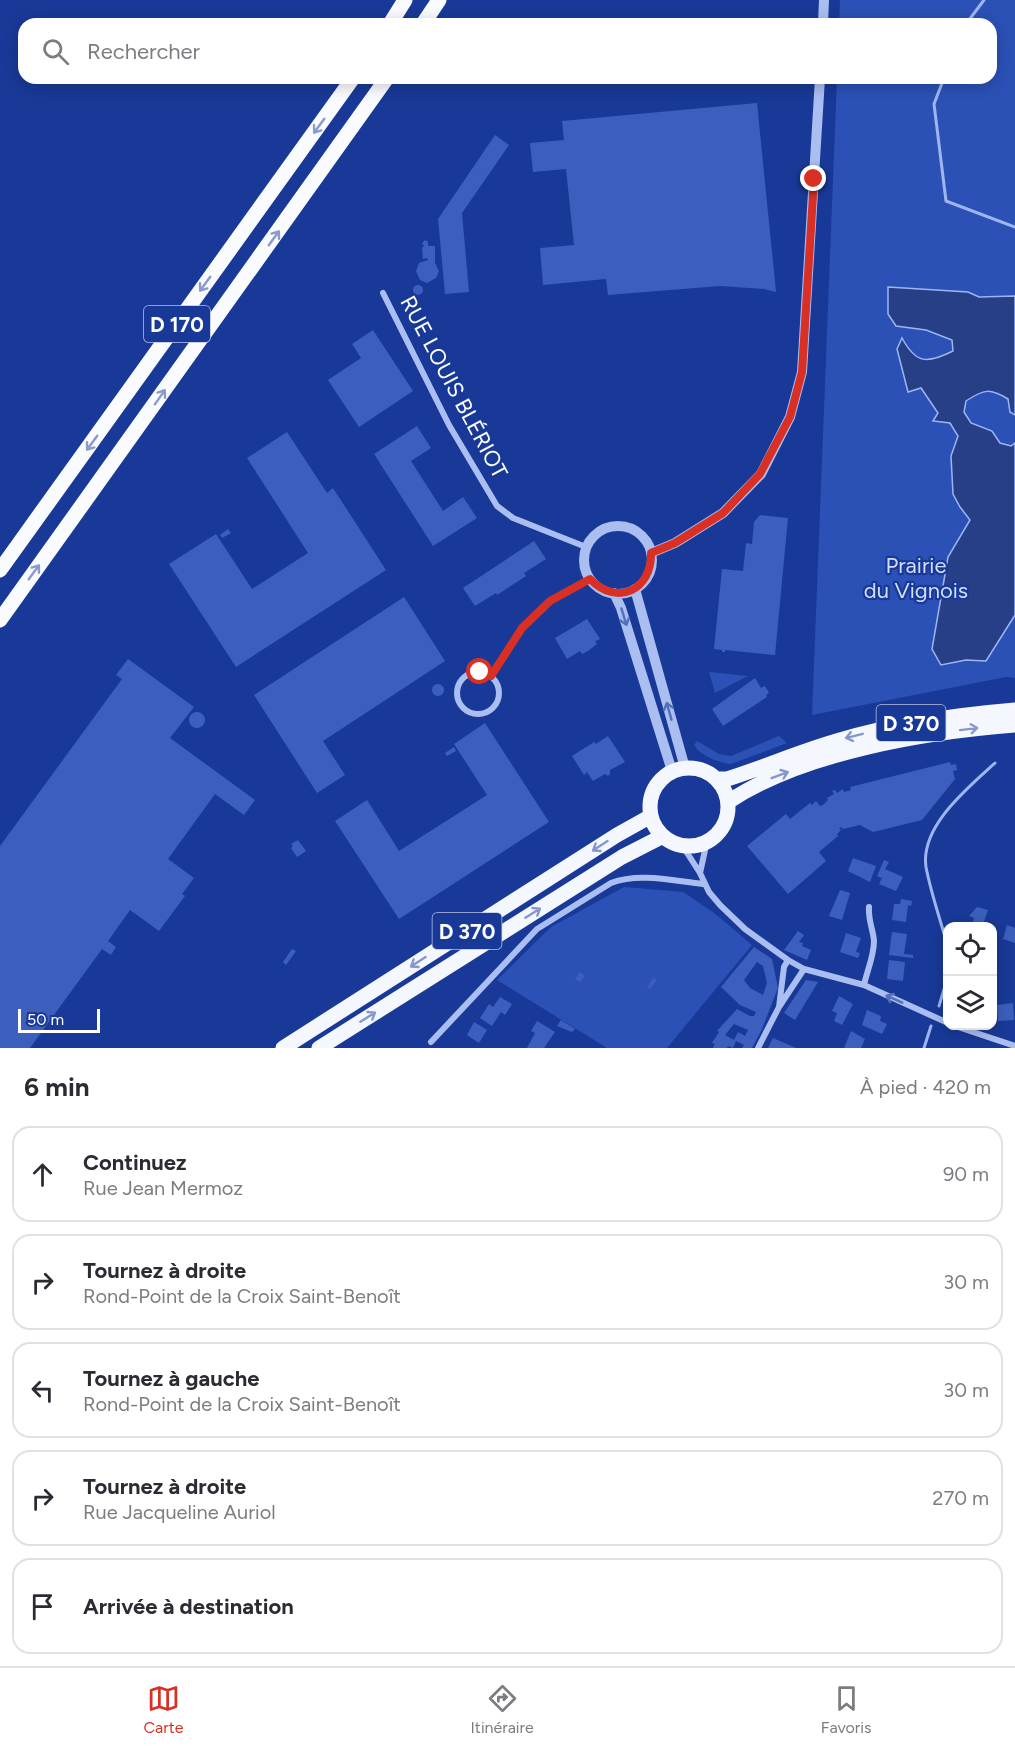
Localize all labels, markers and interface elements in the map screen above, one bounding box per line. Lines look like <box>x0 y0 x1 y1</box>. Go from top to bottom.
search box <box>18 18 997 84</box>
icon: search <box>39 35 72 68</box>
text: Rechercher <box>87 38 200 65</box>
one-way arrow <box>313 118 326 134</box>
route end <box>800 165 826 191</box>
one-way arrow <box>267 231 280 247</box>
one-way arrow <box>199 276 212 292</box>
street label: RUE LOUIS BLÉRIOT <box>394 291 514 483</box>
road number: D 170 <box>144 306 210 342</box>
one-way arrow <box>154 389 166 405</box>
one-way arrow <box>86 434 98 450</box>
park label: Prairie du Vignois <box>864 552 968 604</box>
one-way arrow <box>28 565 40 581</box>
one-way arrow <box>619 607 630 626</box>
route start <box>466 658 492 684</box>
one-way arrow <box>663 702 674 721</box>
road number: D 370 <box>876 705 946 741</box>
one-way arrow <box>958 723 978 734</box>
one-way arrow <box>845 731 864 742</box>
one-way arrow <box>770 769 788 780</box>
one-way arrow <box>592 839 609 852</box>
one-way arrow <box>525 906 542 919</box>
road number: D 370 <box>432 913 502 949</box>
map controls <box>943 922 997 1030</box>
button: locate <box>943 922 997 976</box>
one-way arrow <box>411 956 427 968</box>
button: layers <box>943 976 997 1030</box>
one-way arrow <box>886 993 904 1004</box>
scale bar <box>18 1006 100 1034</box>
text: 50 m <box>27 1010 64 1029</box>
one-way arrow <box>360 1010 377 1023</box>
text: 6 min <box>24 1071 90 1103</box>
text: À pied · 420 m <box>860 1075 991 1099</box>
text: Continuez <box>83 1149 187 1176</box>
icon: ahead <box>26 1158 59 1191</box>
text: 90 m <box>943 1162 989 1186</box>
text: Rue Jean Mermoz <box>83 1176 243 1200</box>
text: Tournez à droite <box>83 1257 246 1284</box>
icon: right <box>26 1266 59 1299</box>
text: 30 m <box>943 1270 989 1294</box>
text: Rond-Point de la Croix Saint-Benoît <box>83 1284 401 1308</box>
text: Tournez à gauche <box>83 1365 259 1392</box>
icon: left <box>26 1374 59 1407</box>
text: 30 m <box>943 1378 989 1402</box>
text: Rond-Point de la Croix Saint-Benoît <box>83 1392 401 1416</box>
text: Tournez à droite <box>83 1473 246 1500</box>
icon: right <box>26 1482 59 1515</box>
text: 270 m <box>932 1486 989 1510</box>
text: Rue Jacqueline Auriol <box>83 1500 276 1524</box>
icon: arrive <box>26 1590 59 1623</box>
text: Arrivée à destination <box>83 1593 294 1620</box>
tab: Carte <box>144 1682 183 1737</box>
tab: Itinéraire <box>471 1682 534 1737</box>
tab: Favoris <box>821 1682 871 1737</box>

